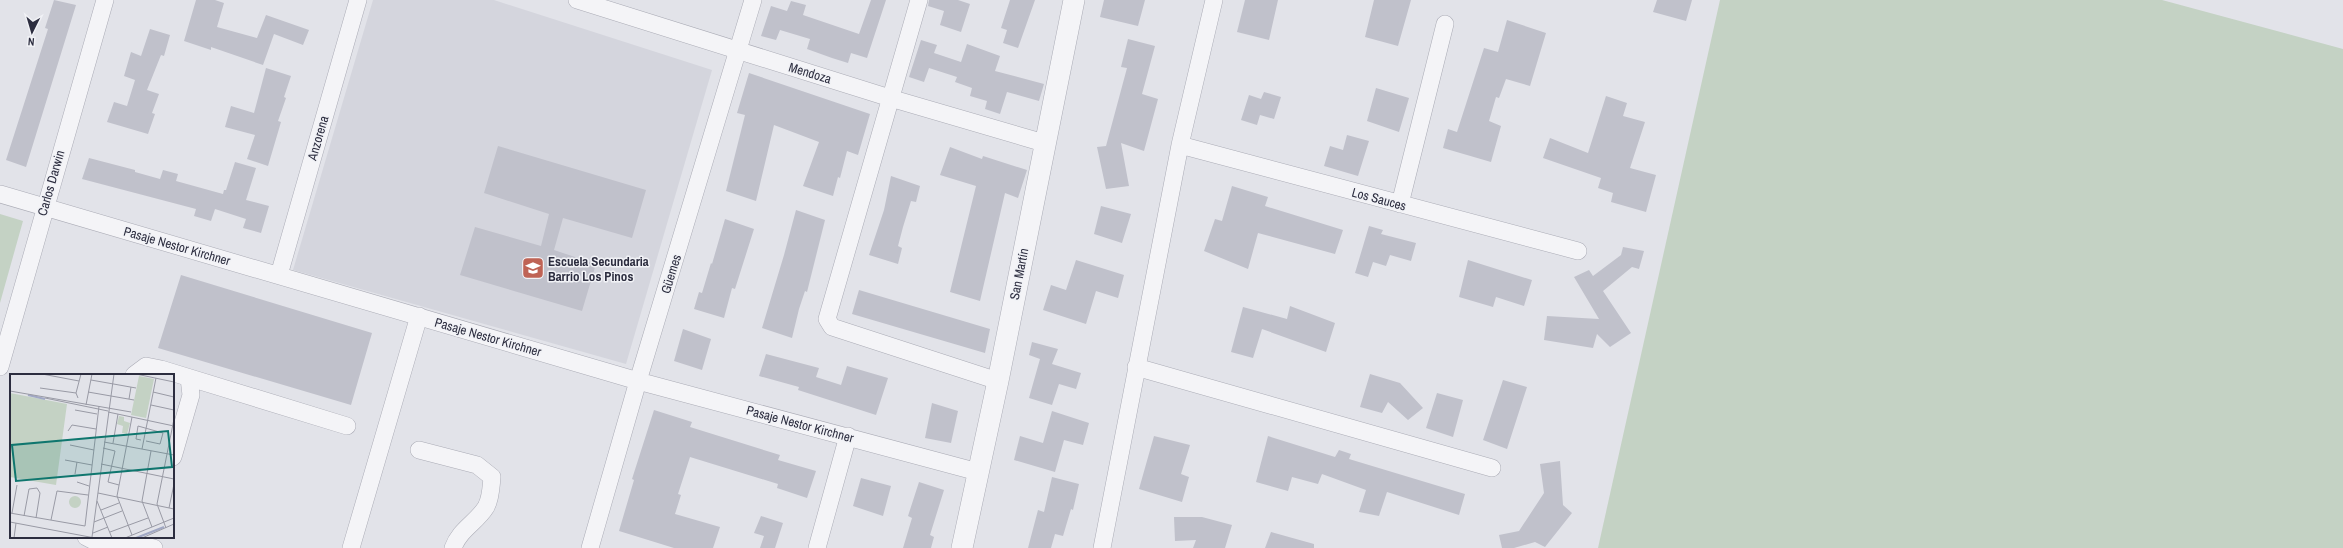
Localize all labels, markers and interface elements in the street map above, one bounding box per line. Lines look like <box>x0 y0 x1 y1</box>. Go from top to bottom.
north arrow <box>12 12 52 52</box>
text: N <box>27 35 35 49</box>
street label: Mendoza <box>787 58 834 88</box>
street label: Anzorena <box>303 114 332 163</box>
street label: Carlos Darwin <box>34 148 68 218</box>
street label: Los Sauces <box>1350 184 1408 214</box>
street label: Pasaje Nestor Kirchner <box>122 223 233 269</box>
street label: San Martín <box>1006 247 1032 301</box>
street label: Güemes <box>657 252 685 296</box>
place label: Escuela Secundaria Barrio Los Pinos <box>548 253 649 285</box>
school or university icon: Escuela Secundaria Barrio Los Pinos <box>520 255 546 281</box>
street label: Pasaje Nestor Kirchner <box>433 314 544 360</box>
inset map <box>10 374 174 538</box>
street label: Pasaje Nestor Kirchner <box>745 402 856 447</box>

